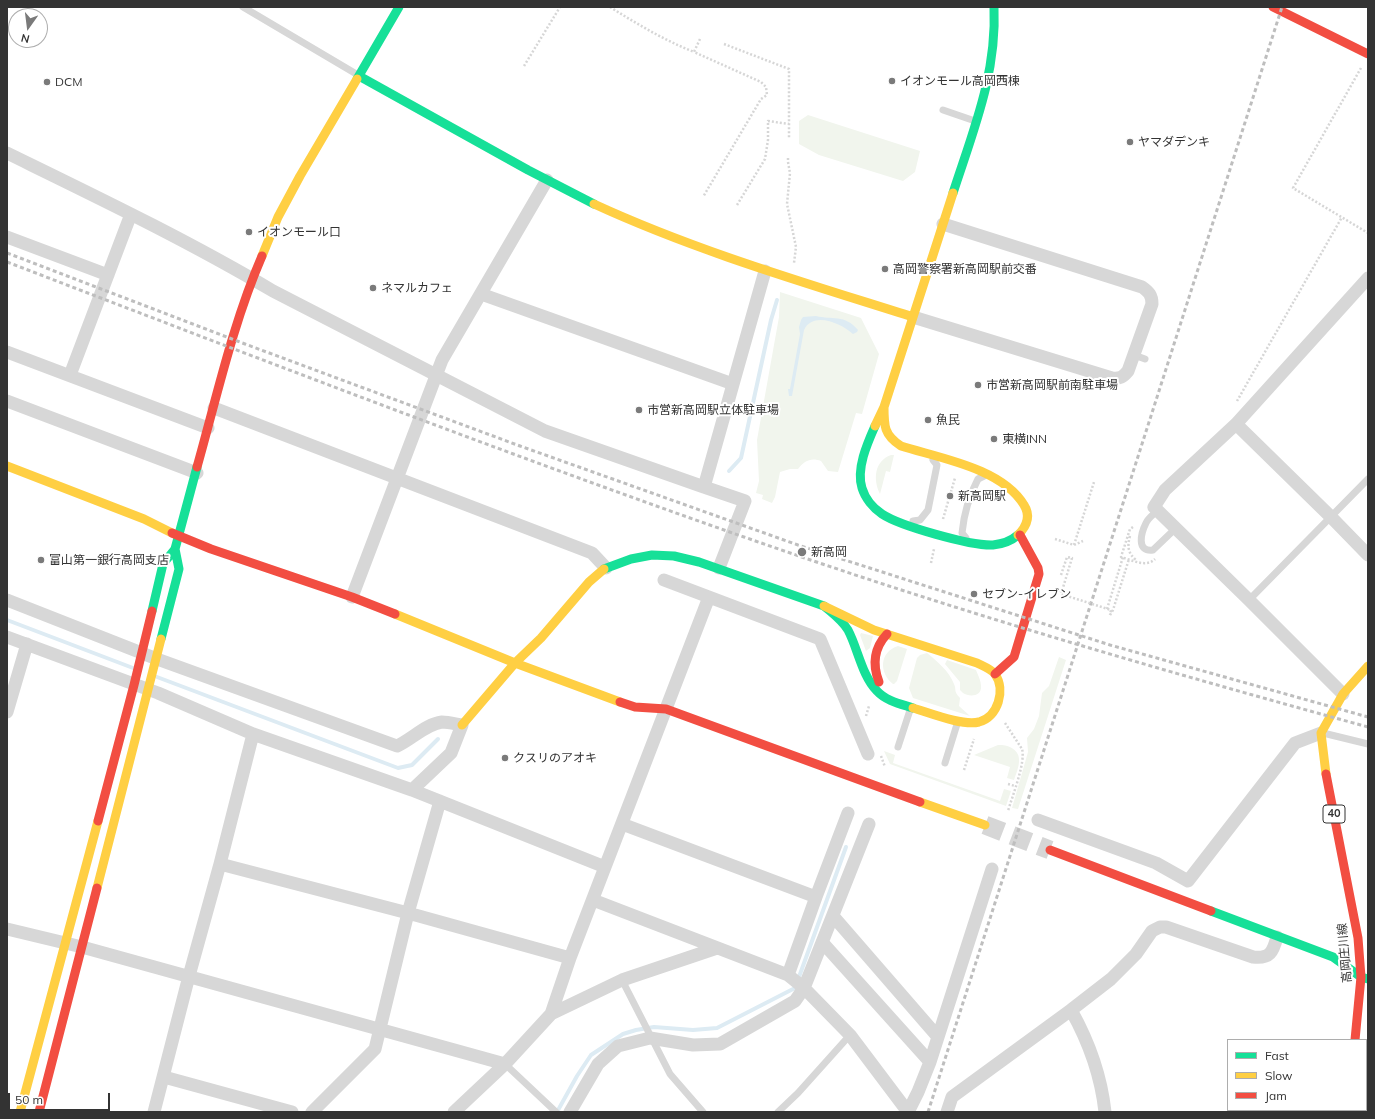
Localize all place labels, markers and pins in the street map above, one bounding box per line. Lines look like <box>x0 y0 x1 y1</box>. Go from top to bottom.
place label: イオンモール高岡西棟 <box>900 74 1020 88</box>
place label: DCM <box>55 75 82 89</box>
marker: イオンモール高岡西棟 <box>887 76 897 86</box>
marker: DCM <box>42 77 52 87</box>
place label: ヤマダデンキ <box>1138 135 1210 149</box>
marker: ヤマダデンキ <box>1125 137 1135 147</box>
place label: イオンモール口 <box>257 225 341 239</box>
marker: イオンモール口 <box>244 227 254 237</box>
place label: 高岡警察署新高岡駅前交番 <box>893 262 1037 276</box>
marker: 高岡警察署新高岡駅前交番 <box>880 264 890 274</box>
place label: ネマルカフェ <box>381 281 453 295</box>
marker: ネマルカフェ <box>368 283 378 293</box>
place label: 市営新高岡駅前南駐車場 <box>986 378 1118 392</box>
marker: 市営新高岡駅前南駐車場 <box>973 380 983 390</box>
place label: 市営新高岡駅立体駐車場 <box>647 403 779 417</box>
marker: 市営新高岡駅立体駐車場 <box>634 405 644 415</box>
place label: 魚民 <box>936 413 960 427</box>
marker: 魚民 <box>923 415 933 425</box>
place label: 東横INN <box>1002 432 1047 446</box>
marker: 東横INN <box>989 434 999 444</box>
place label: 新高岡駅 <box>958 489 1006 503</box>
marker: 新高岡駅 <box>945 491 955 501</box>
place label: 新高岡 <box>811 545 847 559</box>
marker: 新高岡 <box>796 546 808 558</box>
place label: 富山第一銀行高岡支店 <box>49 553 169 567</box>
marker: 富山第一銀行高岡支店 <box>36 555 46 565</box>
place label: セブン-イレブン <box>982 587 1071 601</box>
marker: セブン-イレブン <box>969 589 979 599</box>
place label: クスリのアオキ <box>513 751 597 765</box>
marker: クスリのアオキ <box>500 753 510 763</box>

